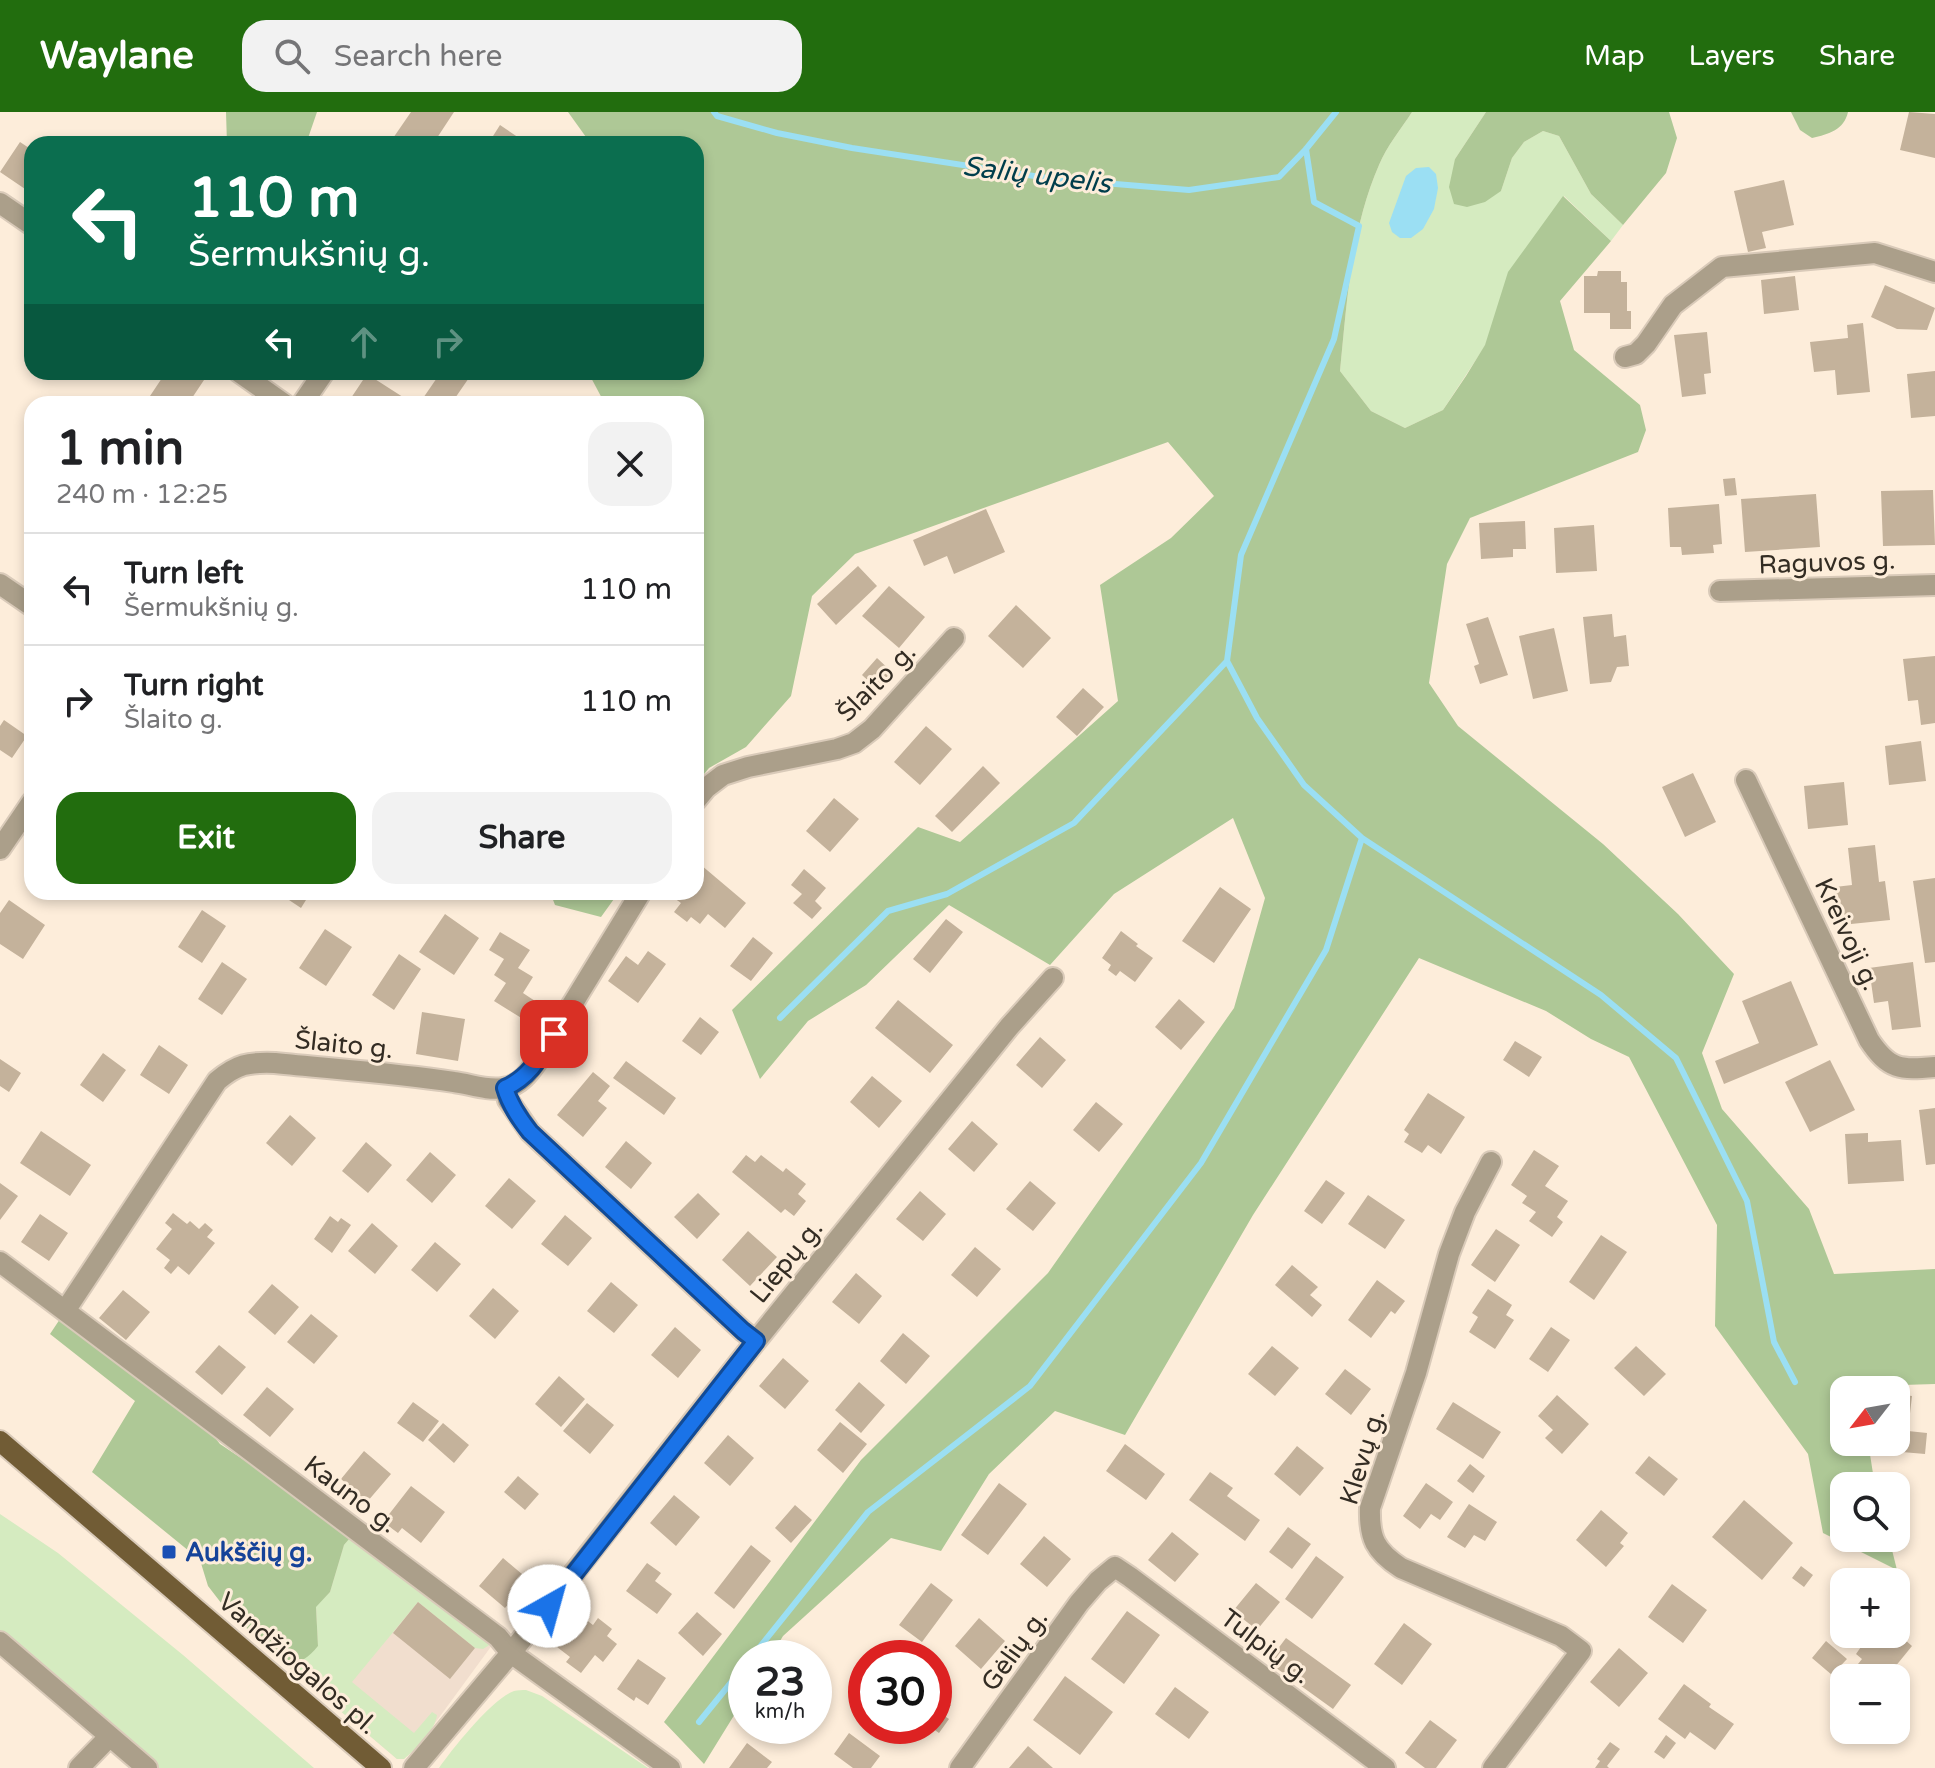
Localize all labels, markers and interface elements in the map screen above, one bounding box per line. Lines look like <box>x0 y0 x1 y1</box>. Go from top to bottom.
search box <box>242 20 802 92</box>
text: Waylane <box>40 33 194 79</box>
icon: search <box>270 34 314 78</box>
text: Search here <box>334 38 503 75</box>
text: Map <box>1584 39 1645 73</box>
text: Layers <box>1689 39 1775 73</box>
text: Share <box>1819 39 1895 73</box>
water label: Salių upelis <box>961 149 1115 201</box>
text: 110 m <box>188 165 359 232</box>
icon: left <box>56 168 160 272</box>
text: Šermukšnių g. <box>188 233 430 276</box>
icon: left <box>258 320 302 364</box>
icon: ahead <box>342 320 386 364</box>
icon: right <box>426 320 470 364</box>
text: 1 min <box>56 420 184 478</box>
button: close <box>588 422 672 506</box>
text: 240 m · 12:25 <box>56 479 228 510</box>
street label: Raguvos g. <box>1758 545 1896 580</box>
text: Turn left <box>124 555 243 592</box>
icon: left <box>56 567 100 611</box>
text: 110 m <box>580 571 672 608</box>
text: Šermukšnių g. <box>124 592 299 623</box>
street label: Šlaito g. <box>830 636 922 728</box>
text: Turn right <box>124 667 264 704</box>
icon: right <box>56 679 100 723</box>
text: 110 m <box>580 683 672 720</box>
text: Šlaito g. <box>124 704 223 735</box>
button: Exit <box>56 792 356 884</box>
button: Share <box>372 792 672 884</box>
street label: Kreivoji g. <box>1808 873 1887 995</box>
pin <box>520 1000 588 1068</box>
icon: arrive <box>532 1012 576 1056</box>
street label: Šlaito g. <box>293 1024 395 1065</box>
street label: Liepų g. <box>743 1213 829 1309</box>
north arrow <box>1830 1376 1910 1456</box>
map controls <box>1830 1376 1910 1744</box>
street label: Klevų g. <box>1333 1406 1392 1509</box>
street label: Kauno g. <box>298 1449 404 1540</box>
button: search <box>1830 1472 1910 1552</box>
place label: Aukščių g. <box>185 1537 312 1568</box>
marker: Aukščių g. <box>160 1543 178 1561</box>
position arrow <box>507 1564 591 1648</box>
button: + <box>1830 1568 1910 1648</box>
street label: Vandžiogalos pl. <box>212 1586 384 1741</box>
street label: Tulpių g. <box>1214 1602 1317 1690</box>
street label: Gėlių g. <box>975 1604 1054 1697</box>
speed limit sign: 30 <box>848 1640 952 1744</box>
text: 23 <box>755 1658 805 1706</box>
button: − <box>1830 1664 1910 1744</box>
text: km/h <box>755 1700 805 1724</box>

